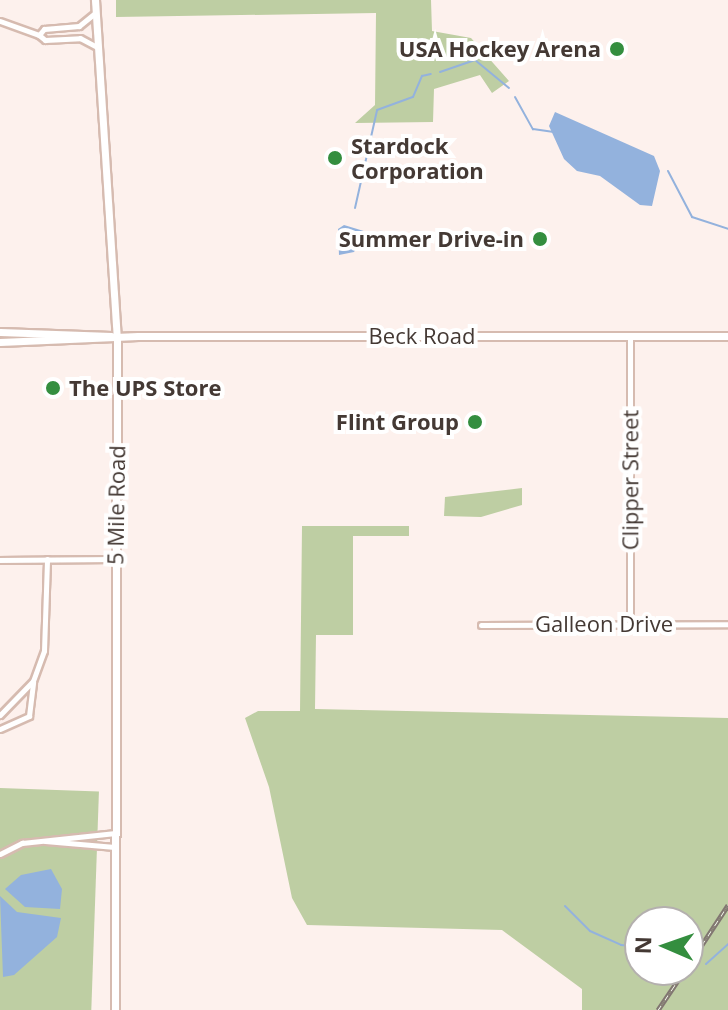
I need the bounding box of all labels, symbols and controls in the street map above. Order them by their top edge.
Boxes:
place label: USA Hockey Arena [399,36,601,62]
marker: USA Hockey Arena [608,40,626,58]
place label: Stardock Corporation [351,132,484,184]
marker: Stardock Corporation [326,149,344,167]
place label: Summer Drive-in [339,226,524,252]
marker: Summer Drive-in [531,230,549,248]
street label: Beck Road [369,323,475,349]
place label: The UPS Store [69,375,221,401]
marker: The UPS Store [44,379,62,397]
place label: Flint Group [336,409,459,435]
street label: Clipper Street [617,410,643,550]
marker: Flint Group [466,413,484,431]
street label: 5 Mile Road [102,445,130,565]
street label: Galleon Drive [535,611,673,637]
north arrow [624,906,704,986]
text: N [627,936,657,955]

